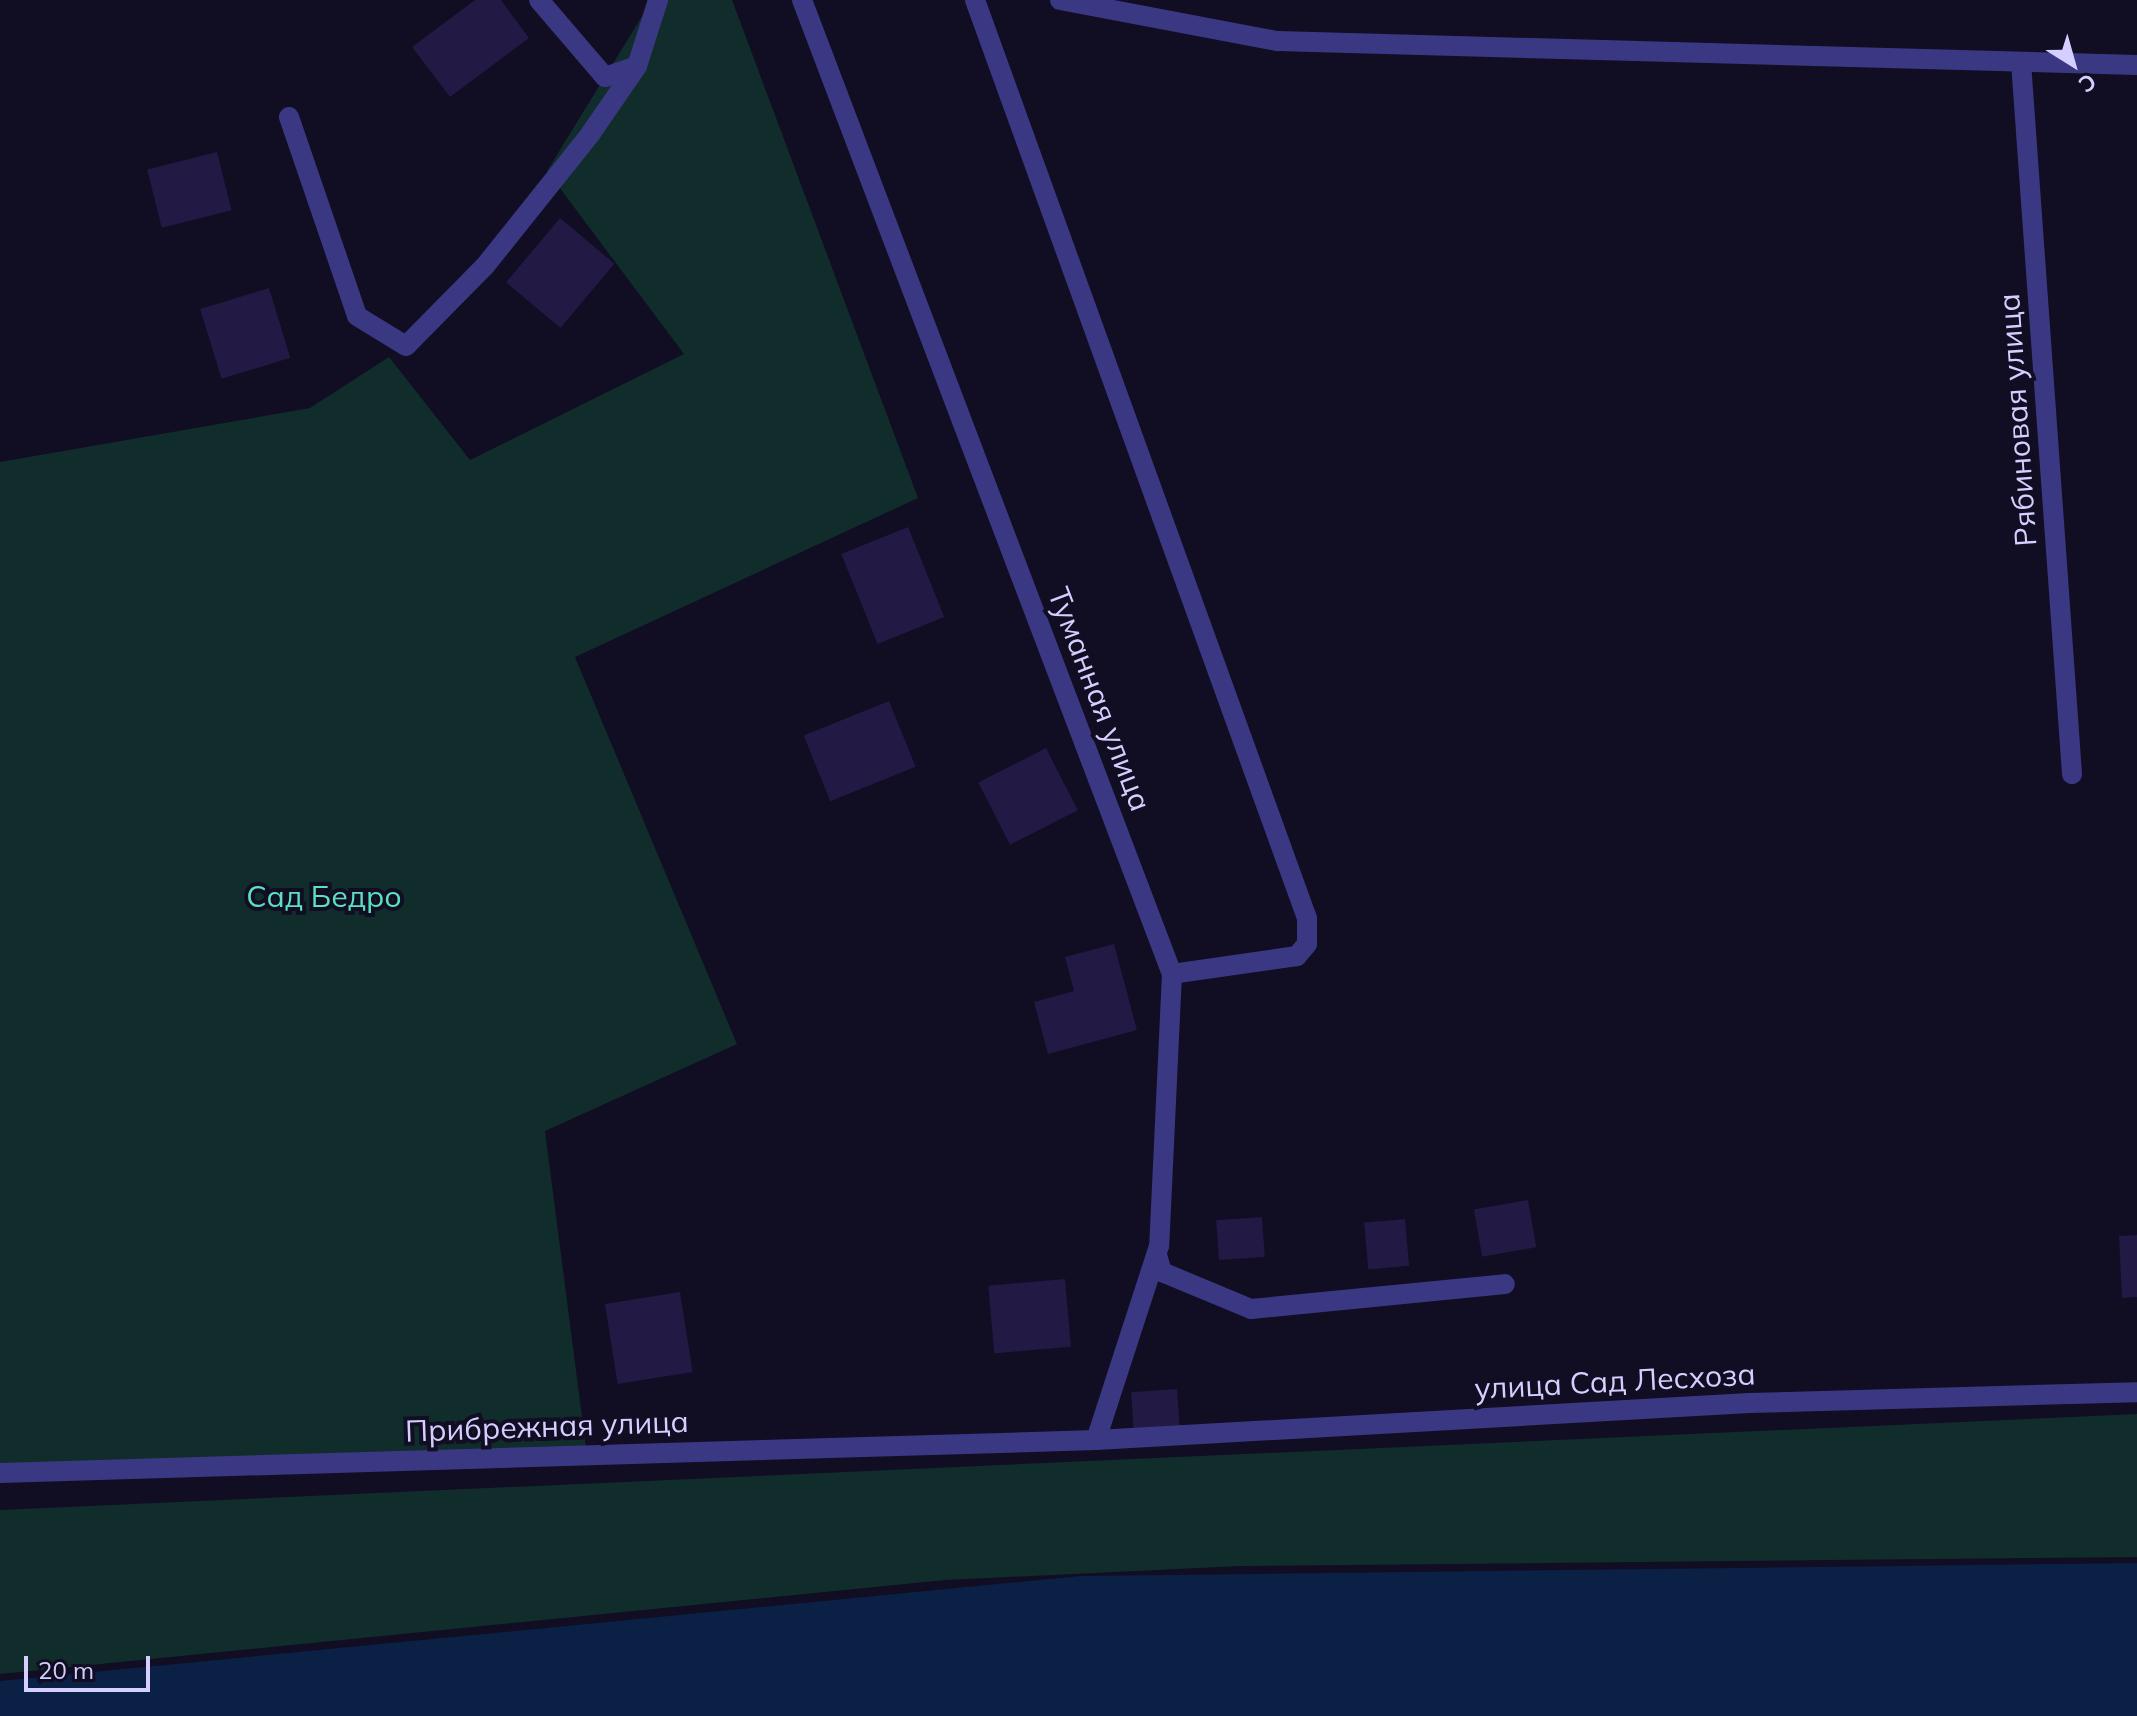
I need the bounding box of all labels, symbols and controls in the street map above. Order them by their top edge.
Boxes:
north arrow [2033,24,2113,104]
text: С [2073,67,2102,99]
street label: Рябиновая улица [1990,292,2044,548]
street label: Туманная улица [1041,582,1159,816]
park label: Сад Бедро [246,878,402,914]
street label: улица Сад Лесхоза [1474,1356,1756,1406]
street label: Прибрежная улица [405,1403,689,1449]
scale bar [28,1640,154,1690]
text: 20 m [38,1655,94,1685]

